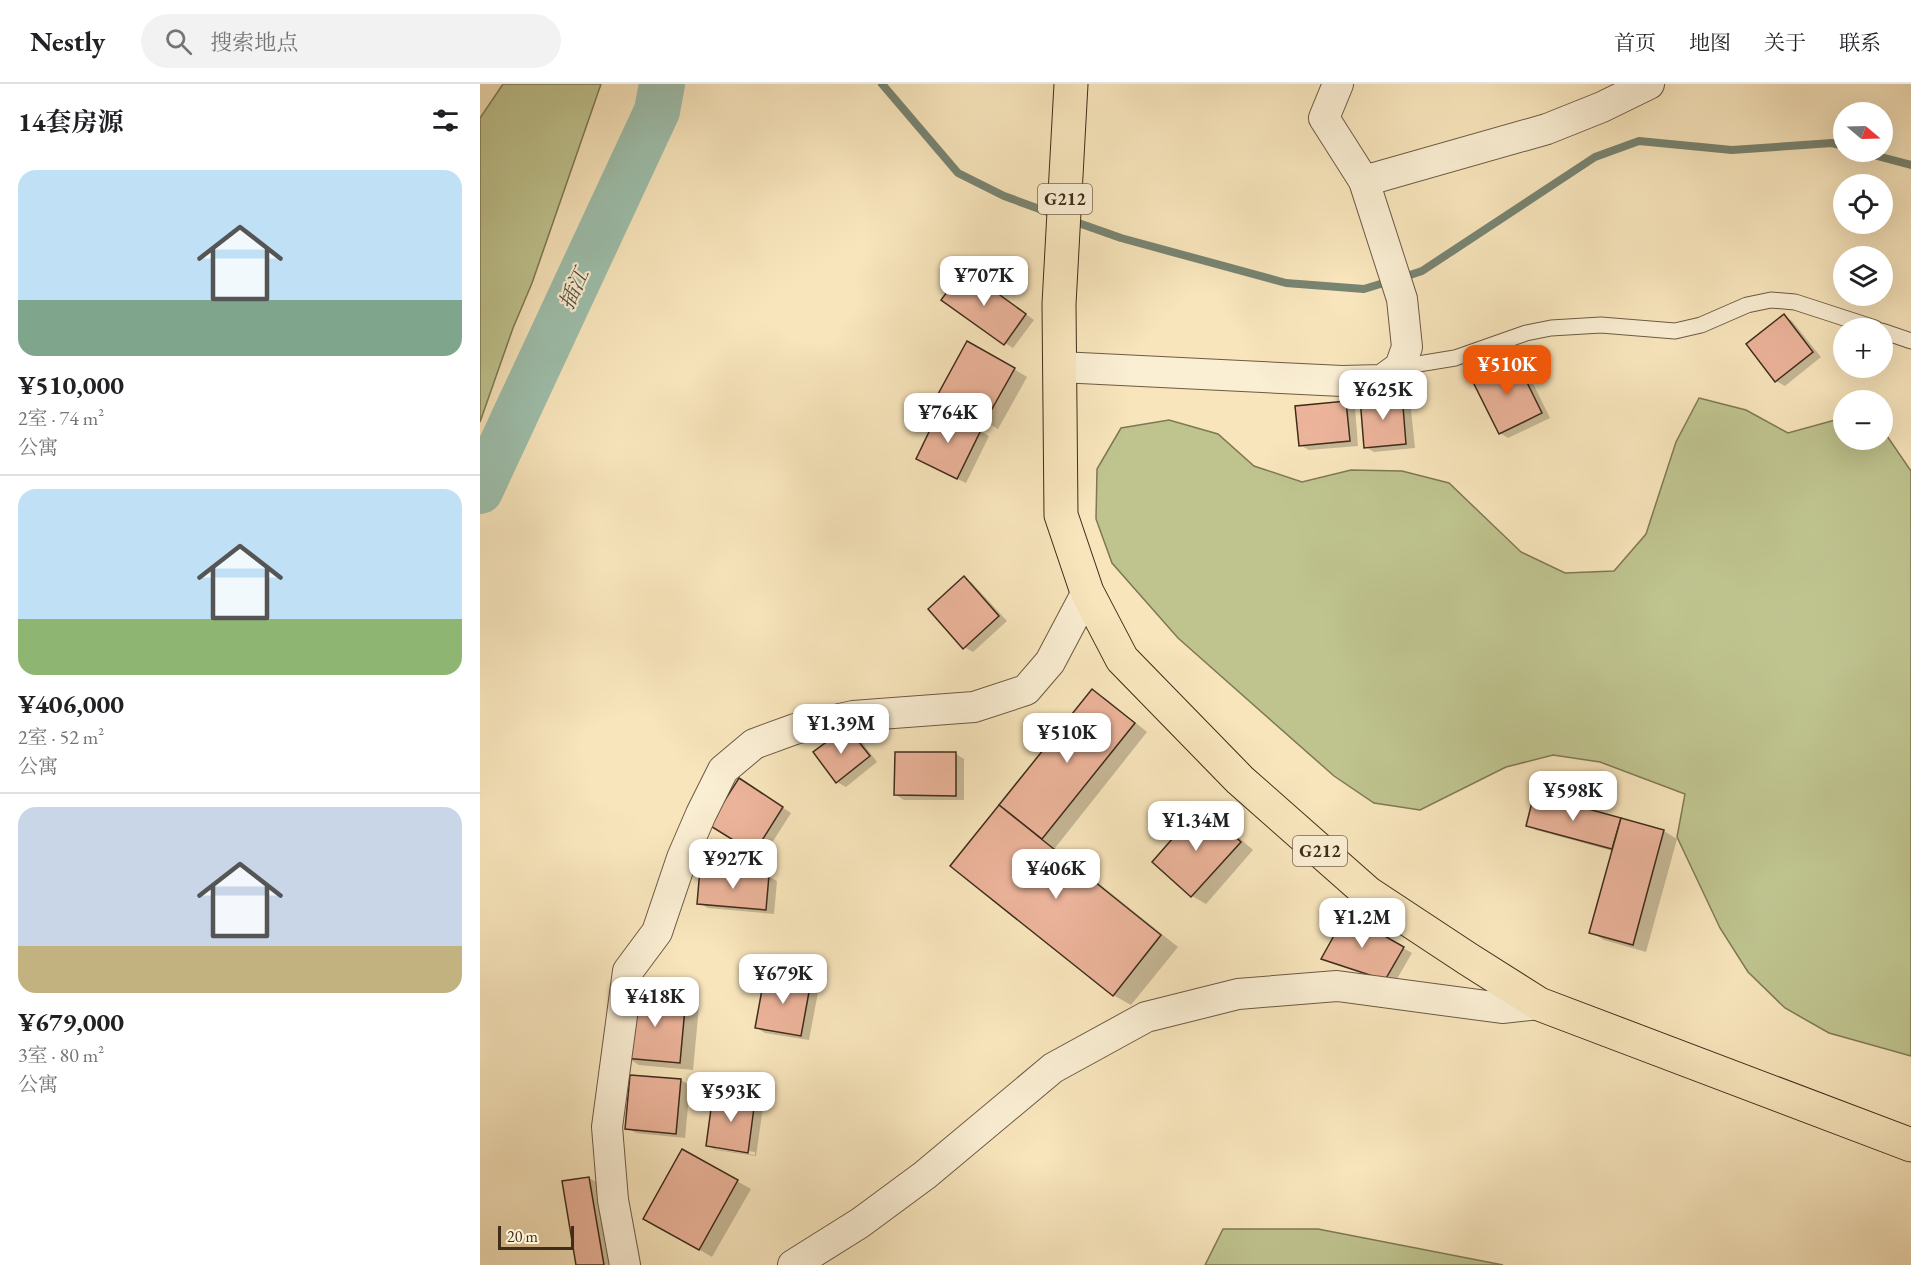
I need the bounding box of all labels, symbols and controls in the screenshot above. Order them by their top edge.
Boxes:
search box [141,14,561,68]
text: Nestly [30,23,105,59]
icon: search [162,25,195,58]
text: 搜索地点 [210,28,298,57]
text: 首页 [1614,29,1656,56]
text: 地图 [1689,29,1731,56]
text: 关于 [1764,29,1806,56]
text: 联系 [1839,29,1881,56]
north arrow [1833,102,1893,162]
map controls [1833,102,1893,450]
icon: filters [429,104,462,137]
text: 14套房源 [18,105,124,139]
button: locate [1833,174,1893,234]
road number: G212 [1038,184,1092,214]
icon: home [186,209,294,317]
button: layers [1833,246,1893,306]
pin: ¥707K [942,256,1026,307]
water label: 插江 [552,261,596,314]
text: ¥707K [954,262,1014,288]
button: + [1833,318,1893,378]
pin: ¥510K [1465,345,1549,396]
text: ¥510K [1477,351,1537,377]
text: ¥510,000 [18,368,124,402]
pin: ¥625K [1341,370,1425,421]
text: ¥625K [1353,376,1413,402]
button: − [1833,390,1893,450]
pin: ¥764K [906,393,990,444]
text: ¥764K [918,399,978,425]
text: 2室 · 74 m² [18,405,104,431]
text: 公寓 [18,434,58,460]
icon: home [186,528,294,636]
text: ¥406,000 [18,687,124,721]
pin: ¥1.39M [792,704,890,755]
text: ¥1.39M [807,710,875,736]
pin: ¥510K [1025,713,1109,764]
text: ¥510K [1037,719,1097,745]
text: 2室 · 52 m² [18,724,104,750]
text: 公寓 [18,753,58,779]
pin: ¥598K [1531,771,1615,822]
text: ¥598K [1543,777,1603,803]
pin: ¥1.34M [1147,801,1245,852]
text: ¥1.34M [1162,807,1230,833]
road number: G212 [1293,836,1347,866]
pin: ¥927K [691,839,775,890]
text: ¥927K [703,845,763,871]
icon: home [186,846,294,954]
pin: ¥406K [1014,849,1098,900]
text: ¥406K [1026,855,1086,881]
pin: ¥1.2M [1320,898,1404,949]
text: ¥1.2M [1333,904,1391,930]
pin: ¥679K [741,954,825,1005]
text: ¥679K [753,960,813,986]
pin: ¥418K [613,977,697,1028]
text: ¥418K [625,983,685,1009]
text: ¥679,000 [18,1005,124,1039]
text: 3室 · 80 m² [18,1042,104,1068]
text: 公寓 [18,1071,58,1097]
pin: ¥593K [689,1072,773,1123]
text: ¥593K [701,1078,761,1104]
scale bar [498,1223,574,1250]
text: 20 m [507,1226,538,1247]

